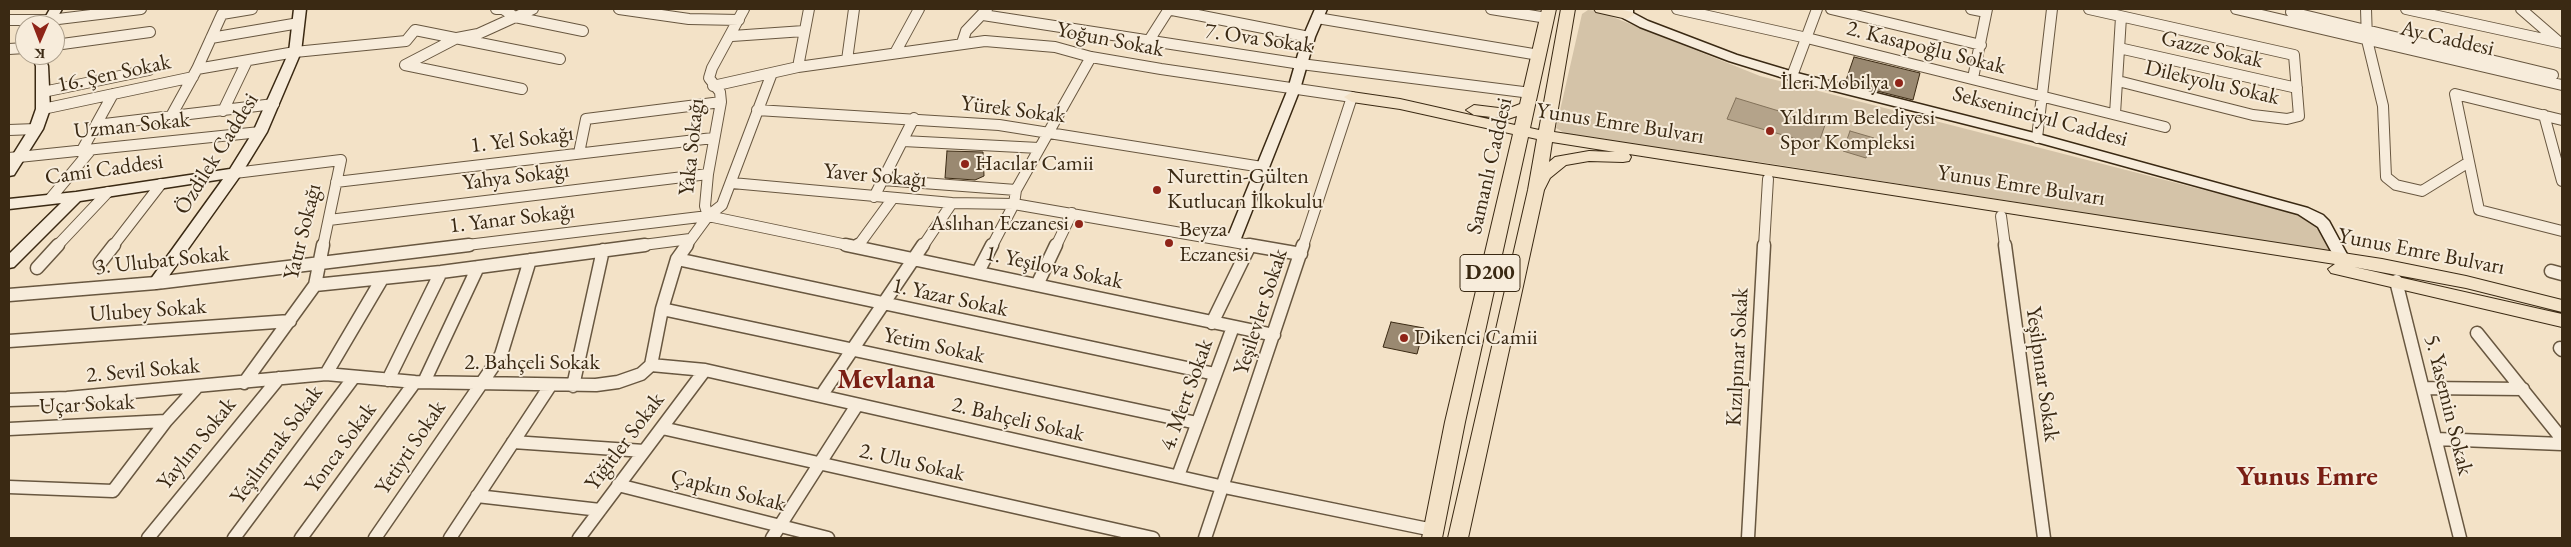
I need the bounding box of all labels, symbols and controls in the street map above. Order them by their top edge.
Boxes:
north arrow [15,15,65,65]
street label: 2. Kasapoğlu Sokak [1844,15,2008,81]
street label: Ay Caddesi [2398,15,2496,63]
street label: Yoğun Sokak [1054,17,1166,63]
street label: 7. Ova Sokak [1203,18,1315,60]
street label: Gazze Sokak [2158,25,2266,75]
text: K [34,45,45,63]
street label: 16. Şen Sokak [55,49,173,99]
street label: Dilekyolu Sokak [2142,55,2282,111]
place label: İleri Mobilya [1780,70,1889,96]
marker: İleri Mobilya [1893,77,1905,89]
street label: Sekseninciyıl Caddesi [1950,81,2130,153]
street label: Özdilek Caddesi [169,89,265,219]
street label: Yürek Sokak [959,90,1067,130]
street label: Samanlı Caddesi [1461,95,1519,237]
street label: Yaka Sokağı [674,97,710,197]
street label: Yunus Emre Bulvarı [1534,98,1706,150]
place label: Yıldırım Belediyesi Spor Kompleksi [1780,105,1935,156]
street label: Uzman Sokak [73,107,191,145]
street label: 1. Yel Sokağı [469,121,575,159]
marker: Yıldırım Belediyesi Spor Kompleksi [1764,125,1776,137]
street label: Cami Caddesi [43,149,165,191]
place label: Hacılar Camii [975,151,1094,177]
street label: Yahya Sokağı [461,157,571,197]
street label: Yaver Sokağı [822,158,928,194]
marker: Hacılar Camii [959,158,971,170]
street label: Yunus Emre Bulvarı [1935,160,2107,212]
place label: Nurettin-Gülten Kutlucan İlkokulu [1167,164,1323,215]
street label: Yatır Sokağı [278,181,328,283]
marker: Nurettin-Gülten Kutlucan İlkokulu [1151,184,1163,196]
street label: 1. Yanar Sokağı [448,198,576,240]
place label: Aslıhan Eczanesi [930,211,1069,237]
place label: Beyza Eczanesi [1179,217,1249,268]
marker: Aslıhan Eczanesi [1073,218,1085,230]
street label: Yunus Emre Bulvarı [2335,223,2507,281]
marker: Beyza Eczanesi [1163,237,1175,249]
street label: 3. Ulubat Sokak [94,241,230,281]
street label: 1. Yeşilova Sokak [983,241,1125,295]
street label: Yeşilevler Sokak [1228,246,1294,378]
road number: D200 [1460,254,1520,292]
street label: 1. Yazar Sokak [890,273,1010,323]
street label: Kızılpınar Sokak [1721,287,1755,427]
street label: Ulubey Sokak [89,294,207,328]
street label: Yeşilpınar Sokak [2019,305,2065,443]
street label: Yetim Sokak [881,322,987,370]
place label: Dikenci Camii [1414,325,1538,351]
marker: Dikenci Camii [1398,332,1410,344]
street label: 5. Yasemin Sokak [2418,332,2478,478]
street label: 4. Mert Sokak [1155,336,1219,454]
street label: 2. Bahçeli Sokak [464,350,600,376]
street label: 2. Sevil Sokak [85,353,201,389]
district label: Mevlana [837,363,935,397]
street label: Yeşilırmak Sokak [225,380,329,510]
street label: Yiğitler Sokak [580,388,670,496]
street label: Uçar Sokak [39,389,135,421]
street label: 2. Bahçeli Sokak [949,392,1087,448]
street label: Yaylım Sokak [152,393,242,495]
street label: Yetiyti Sokak [370,396,452,500]
street label: Yonca Sokak [299,398,383,498]
street label: 2. Ulu Sokak [857,438,967,488]
district label: Yunus Emre [2236,460,2378,494]
street label: Çapkın Sokak [668,464,788,518]

